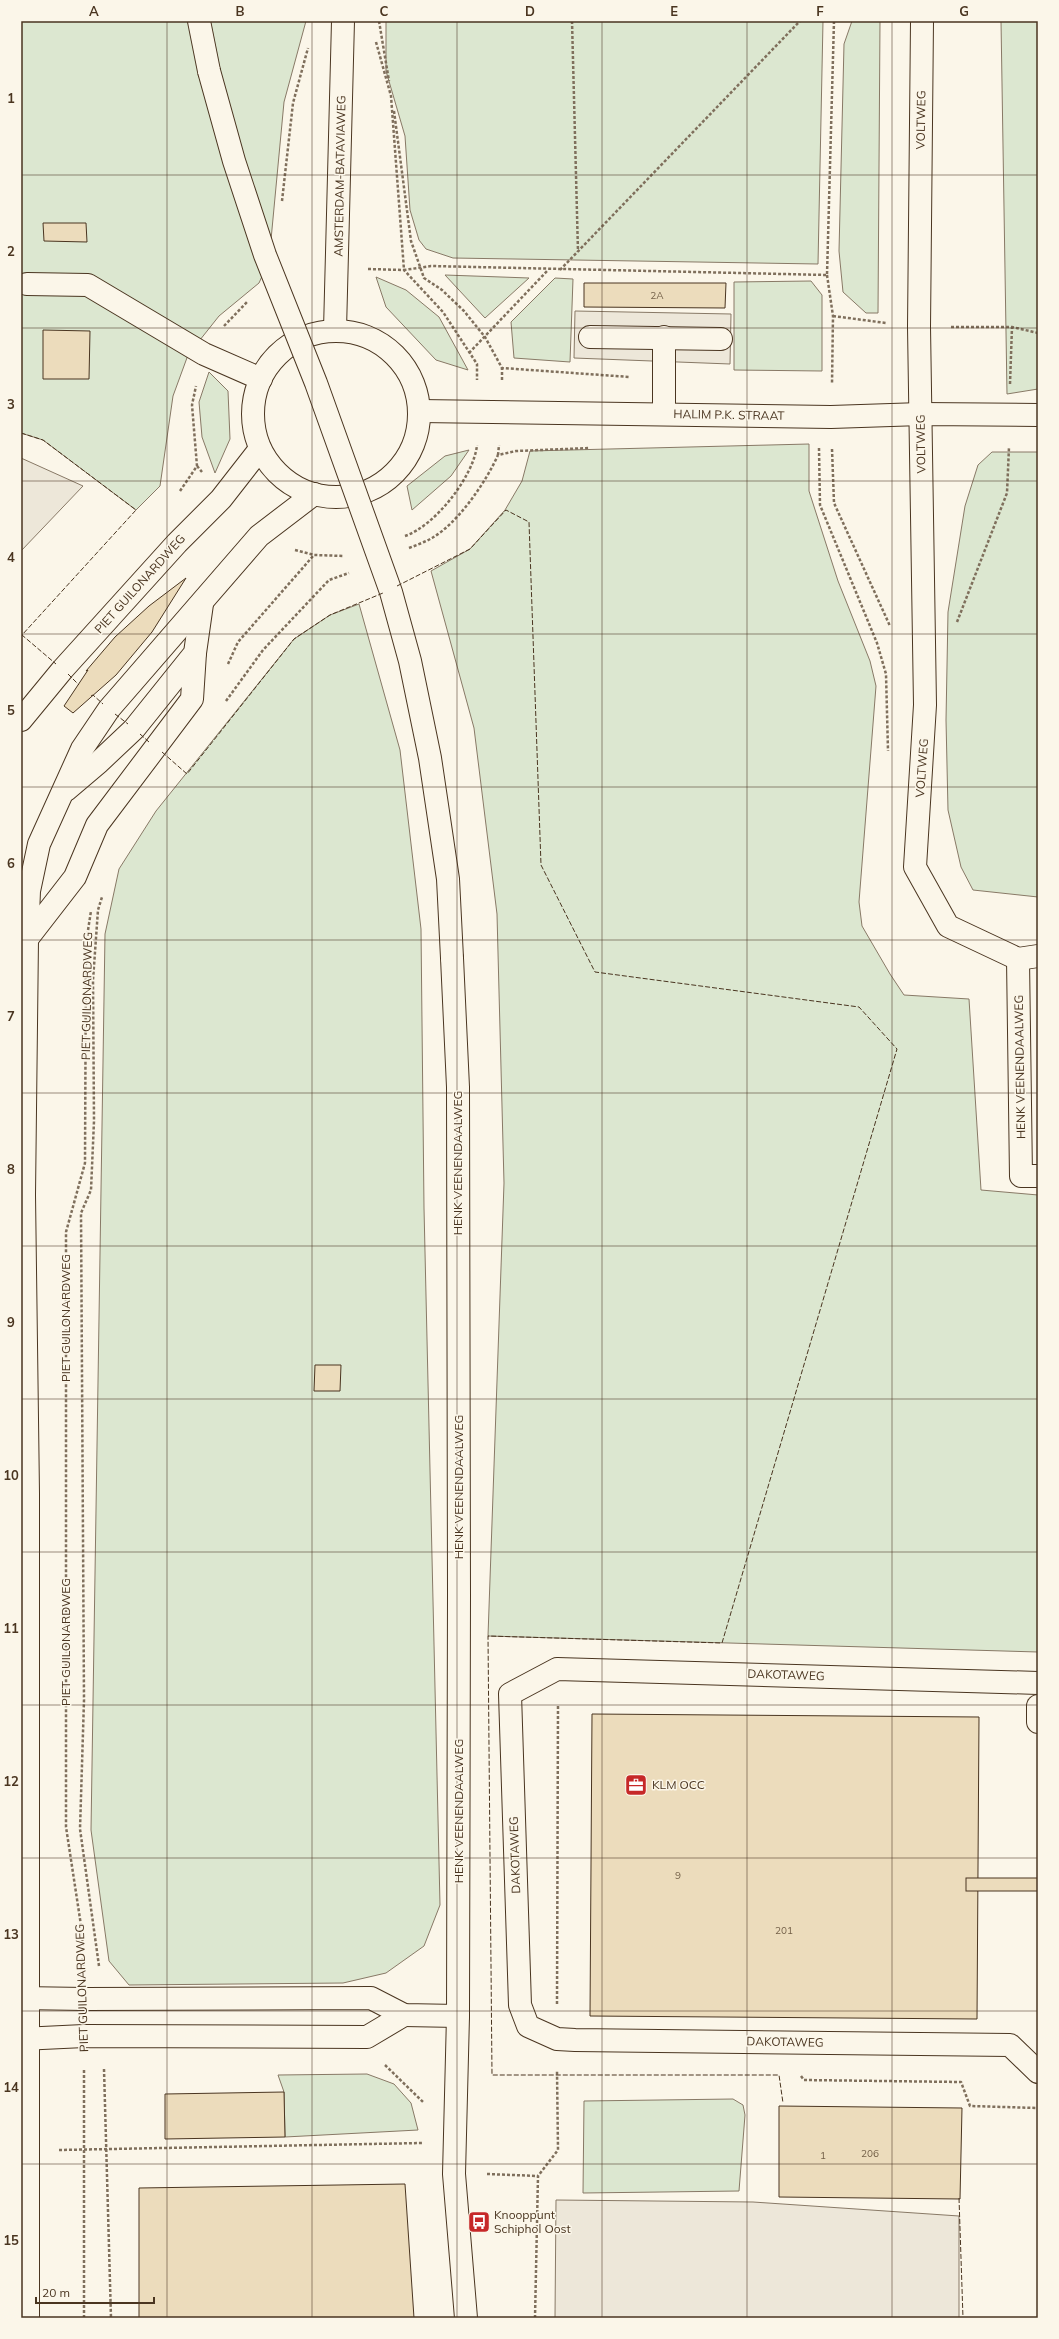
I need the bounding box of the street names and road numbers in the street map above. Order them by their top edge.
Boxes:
street label: VOLTWEG [912,90,929,150]
street label: AMSTERDAM-BATAVIAWEG [331,95,348,257]
street label: HALIM P.K. STRAAT [673,406,786,423]
street label: VOLTWEG [912,414,929,474]
street label: PIET GUILONARDWEG [91,531,188,636]
street label: VOLTWEG [912,738,931,798]
street label: PIET GUILONARDWEG [78,932,95,1060]
street label: HENK VEENENDAALWEG [1011,995,1028,1139]
street label: HENK VEENENDAALWEG [450,1091,465,1235]
street label: PIET GUILONARDWEG [58,1254,73,1382]
street label: HENK VEENENDAALWEG [451,1415,466,1559]
street label: PIET GUILONARDWEG [58,1578,73,1706]
street label: DAKOTAWEG [747,1666,825,1683]
street label: HENK VEENENDAALWEG [451,1739,466,1883]
street label: DAKOTAWEG [506,1816,523,1894]
street label: PIET GUILONARDWEG [72,1924,91,2052]
street label: DAKOTAWEG [746,2033,824,2050]

